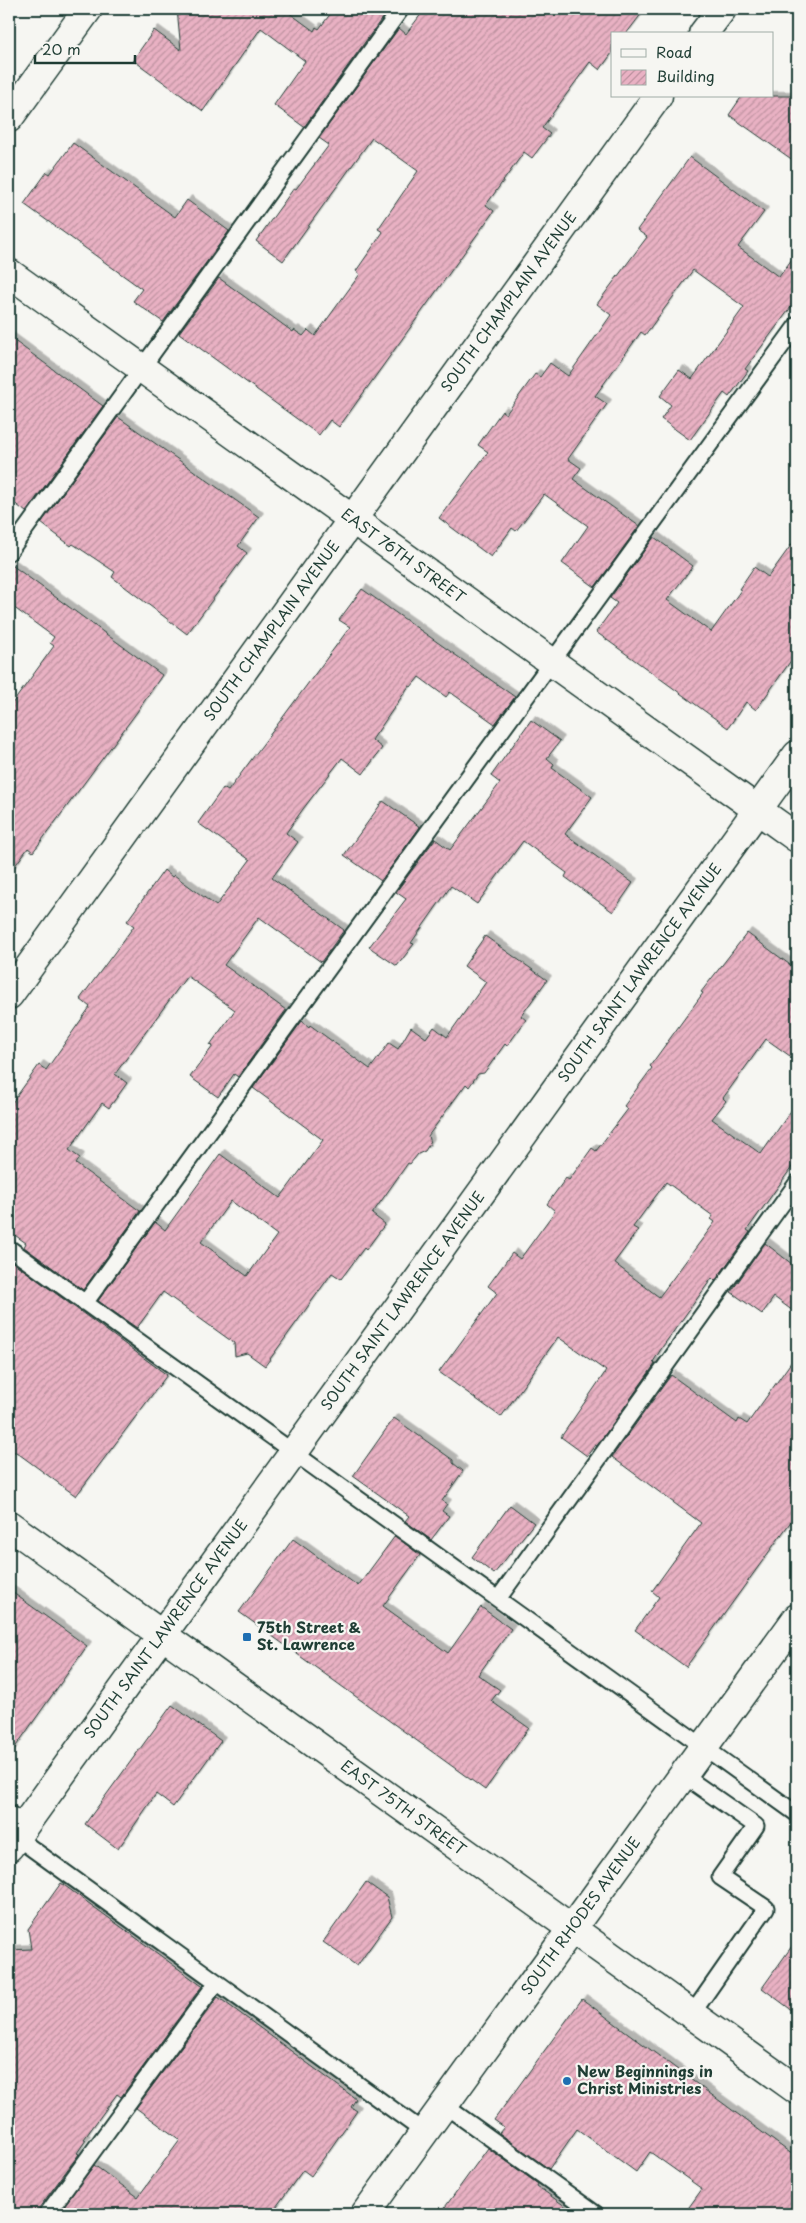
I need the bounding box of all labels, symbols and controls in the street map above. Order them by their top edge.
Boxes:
scale bar [35,32,135,64]
legend [611,32,774,98]
text: 20 m [42,37,81,60]
text: Road [656,40,692,63]
text: Building [656,64,715,87]
street label: SOUTH CHAMPLAIN AVENUE [434,206,581,396]
street label: EAST 76TH STREET [337,502,471,608]
street label: SOUTH CHAMPLAIN AVENUE [197,535,344,725]
street label: SOUTH SAINT LAWRENCE AVENUE [551,858,726,1086]
street label: SOUTH SAINT LAWRENCE AVENUE [314,1186,489,1414]
street label: SOUTH SAINT LAWRENCE AVENUE [77,1514,252,1742]
place label: 75th Street & St. Lawrence [257,1615,361,1655]
marker: 75th Street & St. Lawrence [241,1631,253,1643]
street label: EAST 75TH STREET [336,1753,472,1861]
street label: SOUTH RHODES AVENUE [514,1831,645,1999]
place label: New Beginnings in Christ Ministries [577,2059,713,2099]
marker: New Beginnings in Christ Ministries [561,2075,573,2087]

